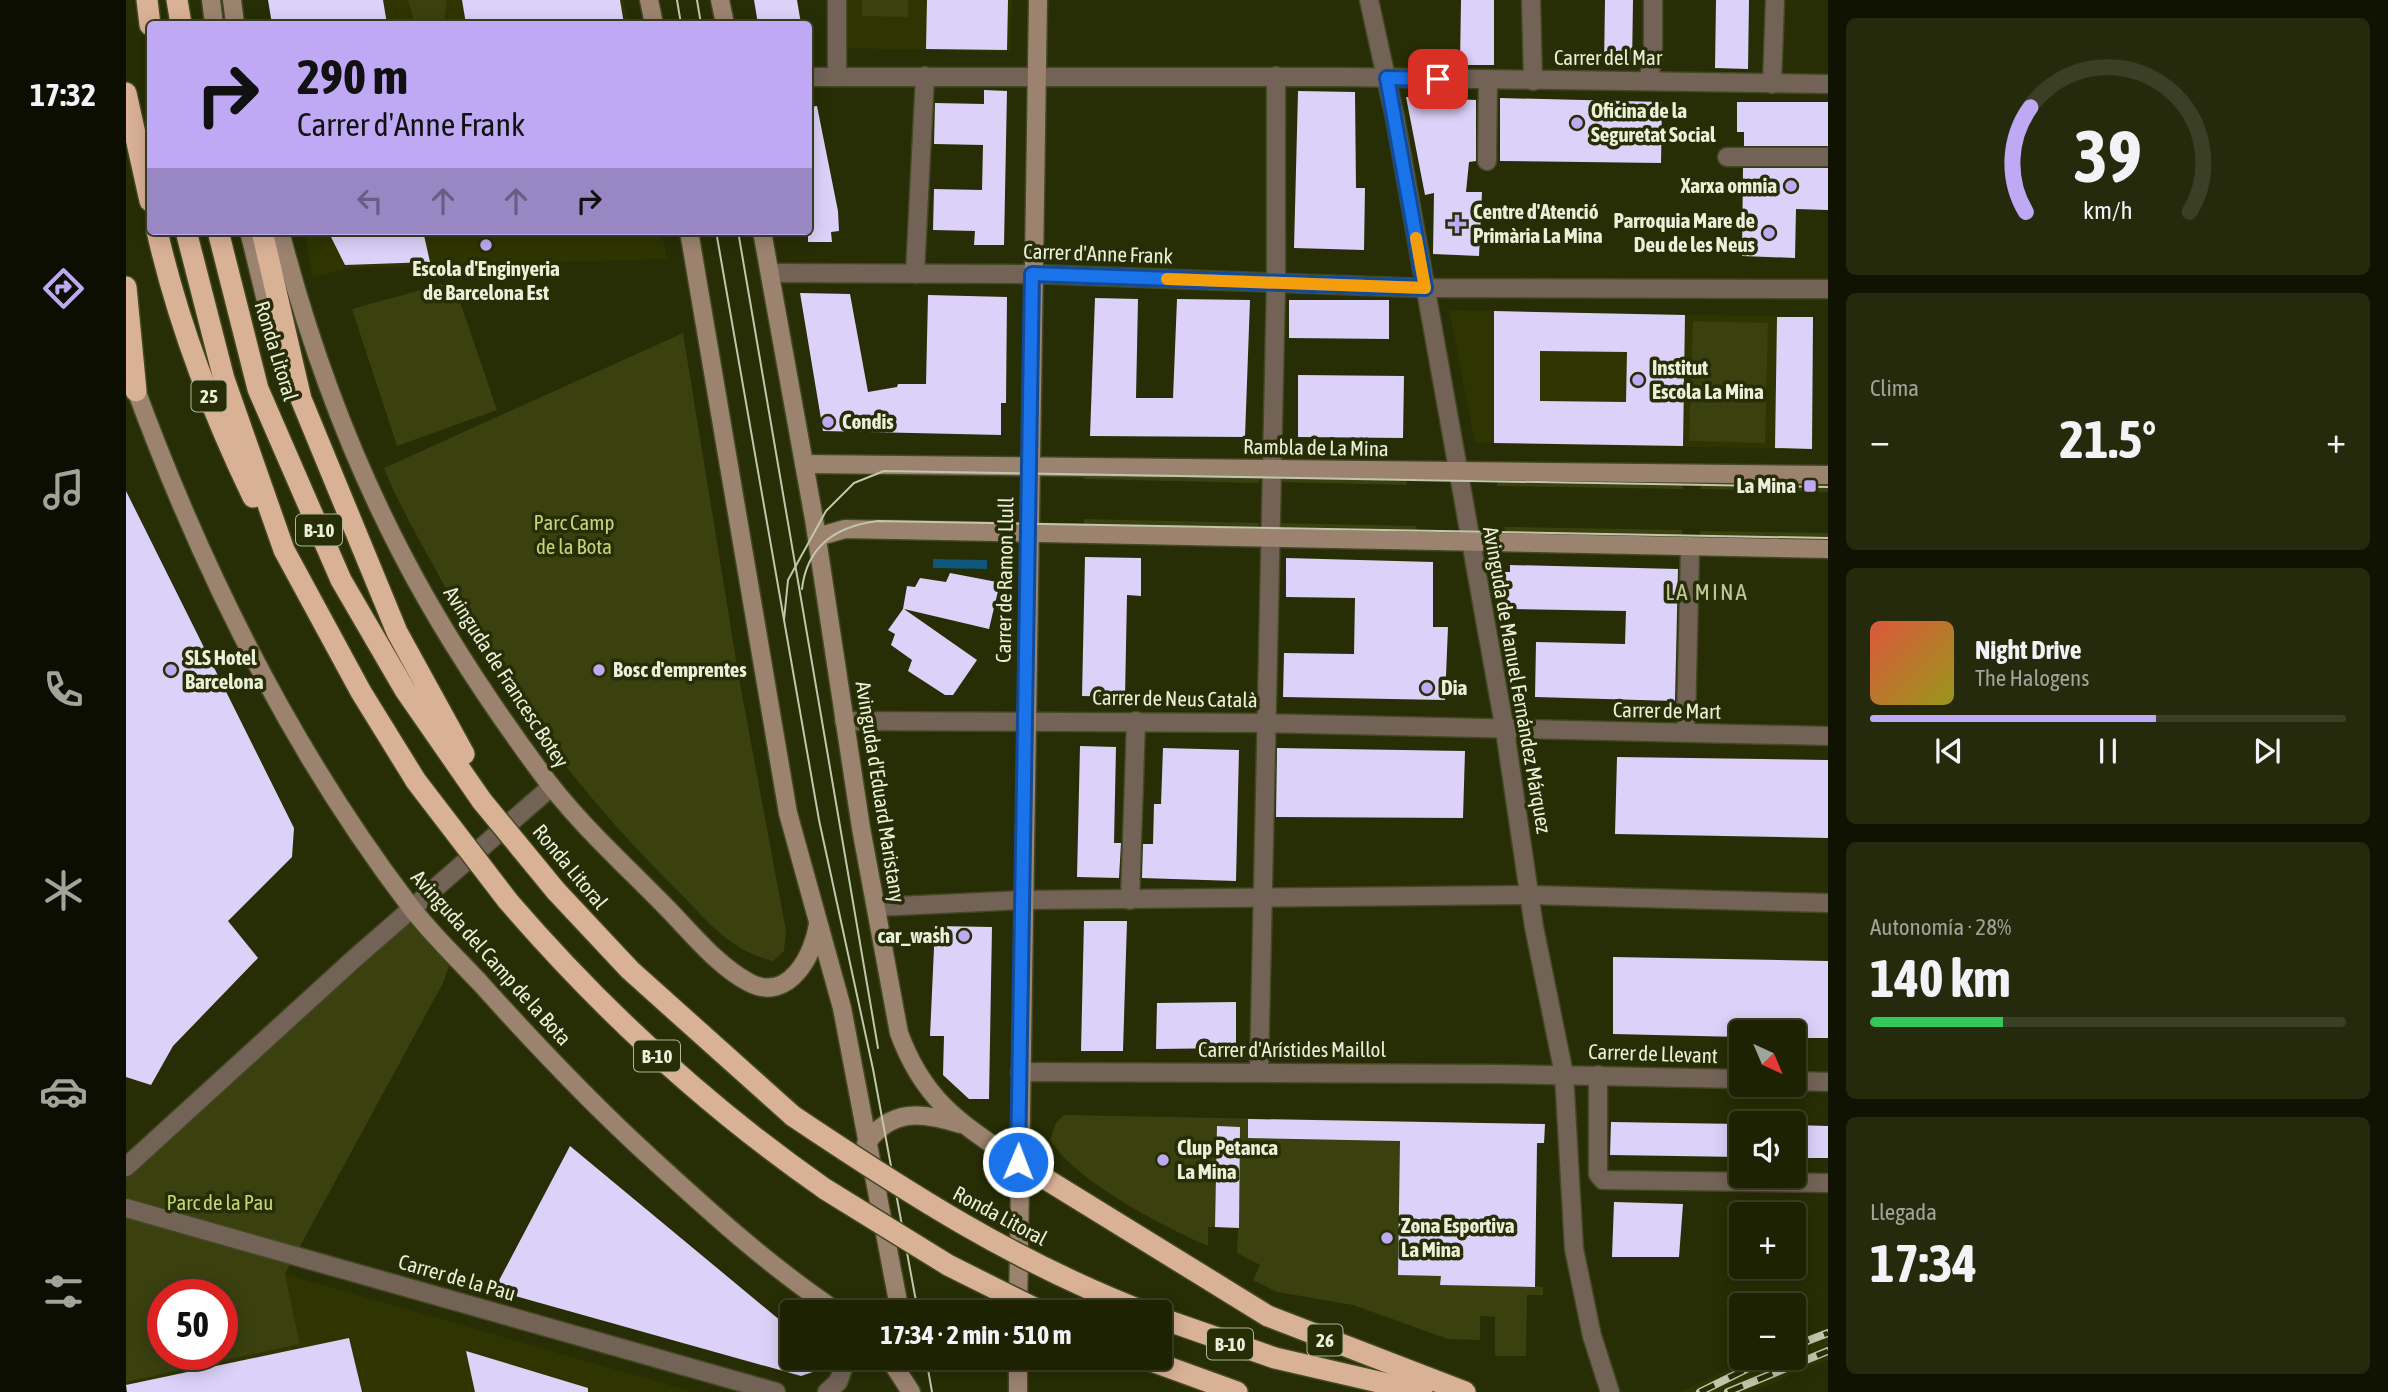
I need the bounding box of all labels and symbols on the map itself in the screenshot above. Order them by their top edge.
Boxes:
street label: Carrer del Mar [1554,45,1663,69]
pin [1408,49,1468,109]
place label: Oficina de la Seguretat Social [1591,98,1716,146]
marker: Oficina de la Seguretat Social [1569,115,1585,131]
place label: Xarxa omnia [1680,173,1777,197]
marker: Xarxa omnia [1783,178,1799,194]
place label: Centre d'Atenció Primària La Mina [1473,199,1603,247]
place label: Parroquia Mare de Deu de les Neus [1614,208,1756,256]
marker: Centre d'Atenció Primària La Mina [1447,214,1467,234]
marker: Parroquia Mare de Deu de les Neus [1761,225,1777,241]
marker: Escola d'Enginyeria de Barcelona Est [478,237,494,253]
street label: Carrer d'Anne Frank [1023,238,1173,268]
place label: Escola d'Enginyeria de Barcelona Est [412,256,560,304]
street label: Ronda Litoral [250,298,304,404]
place label: Institut Escola La Mina [1652,355,1764,403]
marker: Institut Escola La Mina [1630,372,1646,388]
road number: 25 [192,380,226,412]
place label: Condis [842,409,894,433]
marker: Condis [820,414,836,430]
street label: Rambla de La Mina [1243,434,1389,460]
place label: La Mina [1736,473,1796,497]
marker: La Mina [1802,478,1818,494]
street label: Carrer de Ramon Llull [991,496,1017,663]
park label: Parc Camp de la Bota [534,510,614,558]
road number: B-10 [296,514,342,545]
street label: Avinguda de Manuel Fernández Márquez [1479,524,1557,836]
district label: LA MINA [1665,579,1749,605]
street label: Avinguda de Francesc Botey [439,581,575,772]
place label: SLS Hotel Barcelona [185,645,264,693]
place label: Bosc d'emprentes [613,657,747,681]
marker: SLS Hotel Barcelona [163,662,179,678]
marker: Bosc d'emprentes [591,662,607,678]
place label: Dia [1441,675,1468,699]
street label: Avinguda d'Eduard Maristany [852,679,910,905]
marker: Dia [1419,680,1435,696]
street label: Carrer de Neus Català [1092,685,1258,711]
street label: Carrer de Mart [1613,697,1721,723]
street label: Ronda Litoral [528,819,613,914]
street label: Avinguda del Camp de la Bota [407,865,577,1050]
place label: car_wash [878,923,950,947]
marker: car_wash [956,928,972,944]
north arrow [1729,1020,1806,1097]
street label: Carrer d'Arístides Maillol [1198,1037,1386,1061]
street label: Carrer de Llevant [1588,1039,1718,1067]
road number: B-10 [634,1040,680,1072]
position arrow [981,1125,1055,1199]
place label: Clup Petanca La Mina [1177,1135,1278,1183]
marker: Clup Petanca La Mina [1155,1152,1171,1168]
street label: Ronda Litoral [949,1180,1052,1250]
park label: Parc de la Pau [167,1190,273,1214]
place label: Zona Esportiva La Mina [1401,1213,1515,1261]
marker: Zona Esportiva La Mina [1379,1230,1395,1246]
street label: Carrer de la Pau [396,1249,519,1305]
speed limit sign: 50 [147,1279,238,1370]
road number: 26 [1308,1324,1342,1356]
road number: B-10 [1207,1328,1253,1360]

